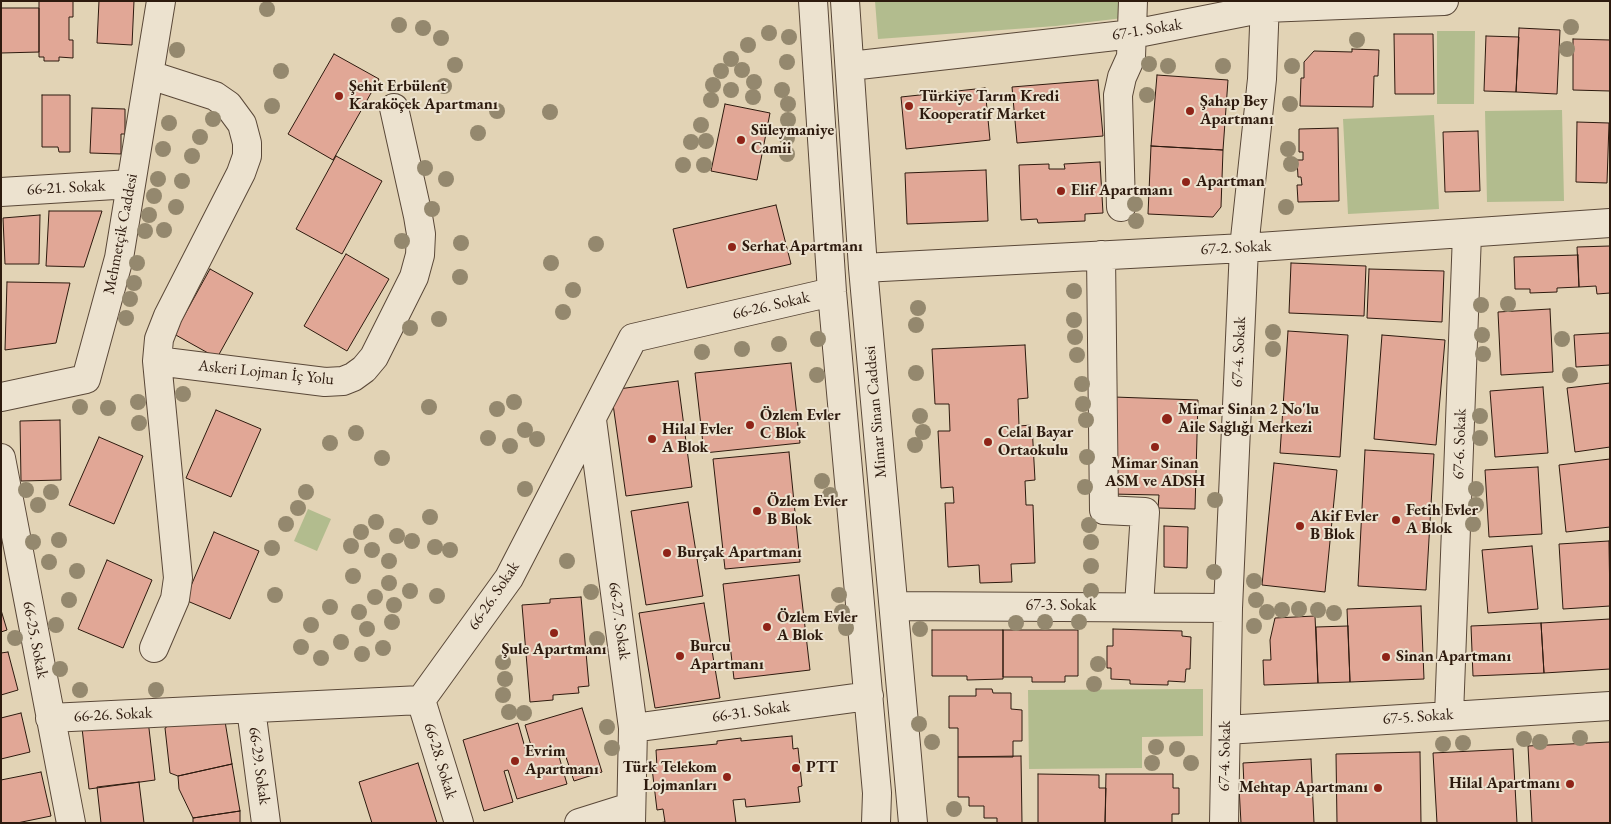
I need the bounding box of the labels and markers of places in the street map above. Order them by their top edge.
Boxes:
place label: Şehit Erbülent Karaköçek Apartmanı [349,77,498,115]
place label: Türkiye Tarım Kredi Kooperatif Market [919,87,1059,125]
marker: Şehit Erbülent Karaköçek Apartmanı [333,90,345,102]
place label: Şahap Bey Apartmanı [1200,92,1274,130]
marker: Türkiye Tarım Kredi Kooperatif Market [903,100,915,112]
marker: Şahap Bey Apartmanı [1184,105,1196,117]
place label: Süleymaniye Camii [751,121,834,159]
marker: Süleymaniye Camii [735,134,747,146]
place label: Apartman [1196,172,1265,192]
marker: Apartman [1180,176,1192,188]
place label: Elif Apartmanı [1071,181,1173,201]
marker: Elif Apartmanı [1055,185,1067,197]
place label: Serhat Apartmanı [742,237,863,257]
marker: Serhat Apartmanı [726,241,738,253]
place label: Mimar Sinan 2 No'lu Aile Sağlığı Merkezi [1178,400,1319,438]
place label: Özlem Evler C Blok [760,406,841,444]
marker: Mimar Sinan 2 No'lu Aile Sağlığı Merkezi [1160,412,1174,426]
marker: Özlem Evler C Blok [744,419,756,431]
place label: Hilal Evler A Blok [662,420,733,458]
place label: Celal Bayar Ortaokulu [998,423,1073,461]
marker: Hilal Evler A Blok [646,433,658,445]
marker: Celal Bayar Ortaokulu [982,436,994,448]
marker: Mimar Sinan ASM ve ADSH [1149,441,1161,453]
place label: Mimar Sinan ASM ve ADSH [1105,454,1205,492]
place label: Özlem Evler B Blok [767,492,848,530]
place label: Fetih Evler A Blok [1406,501,1478,539]
marker: Özlem Evler B Blok [751,505,763,517]
place label: Akif Evler B Blok [1310,507,1378,545]
marker: Fetih Evler A Blok [1390,514,1402,526]
marker: Akif Evler B Blok [1294,520,1306,532]
place label: Burçak Apartmanı [677,543,802,563]
marker: Burçak Apartmanı [661,547,673,559]
place label: Özlem Evler A Blok [777,608,858,646]
marker: Özlem Evler A Blok [761,621,773,633]
marker: Şule Apartmanı [548,627,560,639]
place label: Burcu Apartmanı [690,637,764,675]
place label: Şule Apartmanı [502,640,606,660]
place label: Sinan Apartmanı [1396,647,1511,667]
marker: Burcu Apartmanı [674,650,686,662]
marker: Sinan Apartmanı [1380,651,1392,663]
place label: Evrim Apartmanı [525,742,599,780]
marker: Evrim Apartmanı [509,755,521,767]
place label: Türk Telekom Lojmanları [622,758,717,796]
place label: PTT [806,758,838,778]
marker: PTT [790,762,802,774]
marker: Türk Telekom Lojmanları [721,771,733,783]
place label: Hilal Apartmanı [1449,774,1560,794]
place label: Mehtap Apartmanı [1239,778,1368,798]
marker: Hilal Apartmanı [1564,778,1576,790]
marker: Mehtap Apartmanı [1372,782,1384,794]

